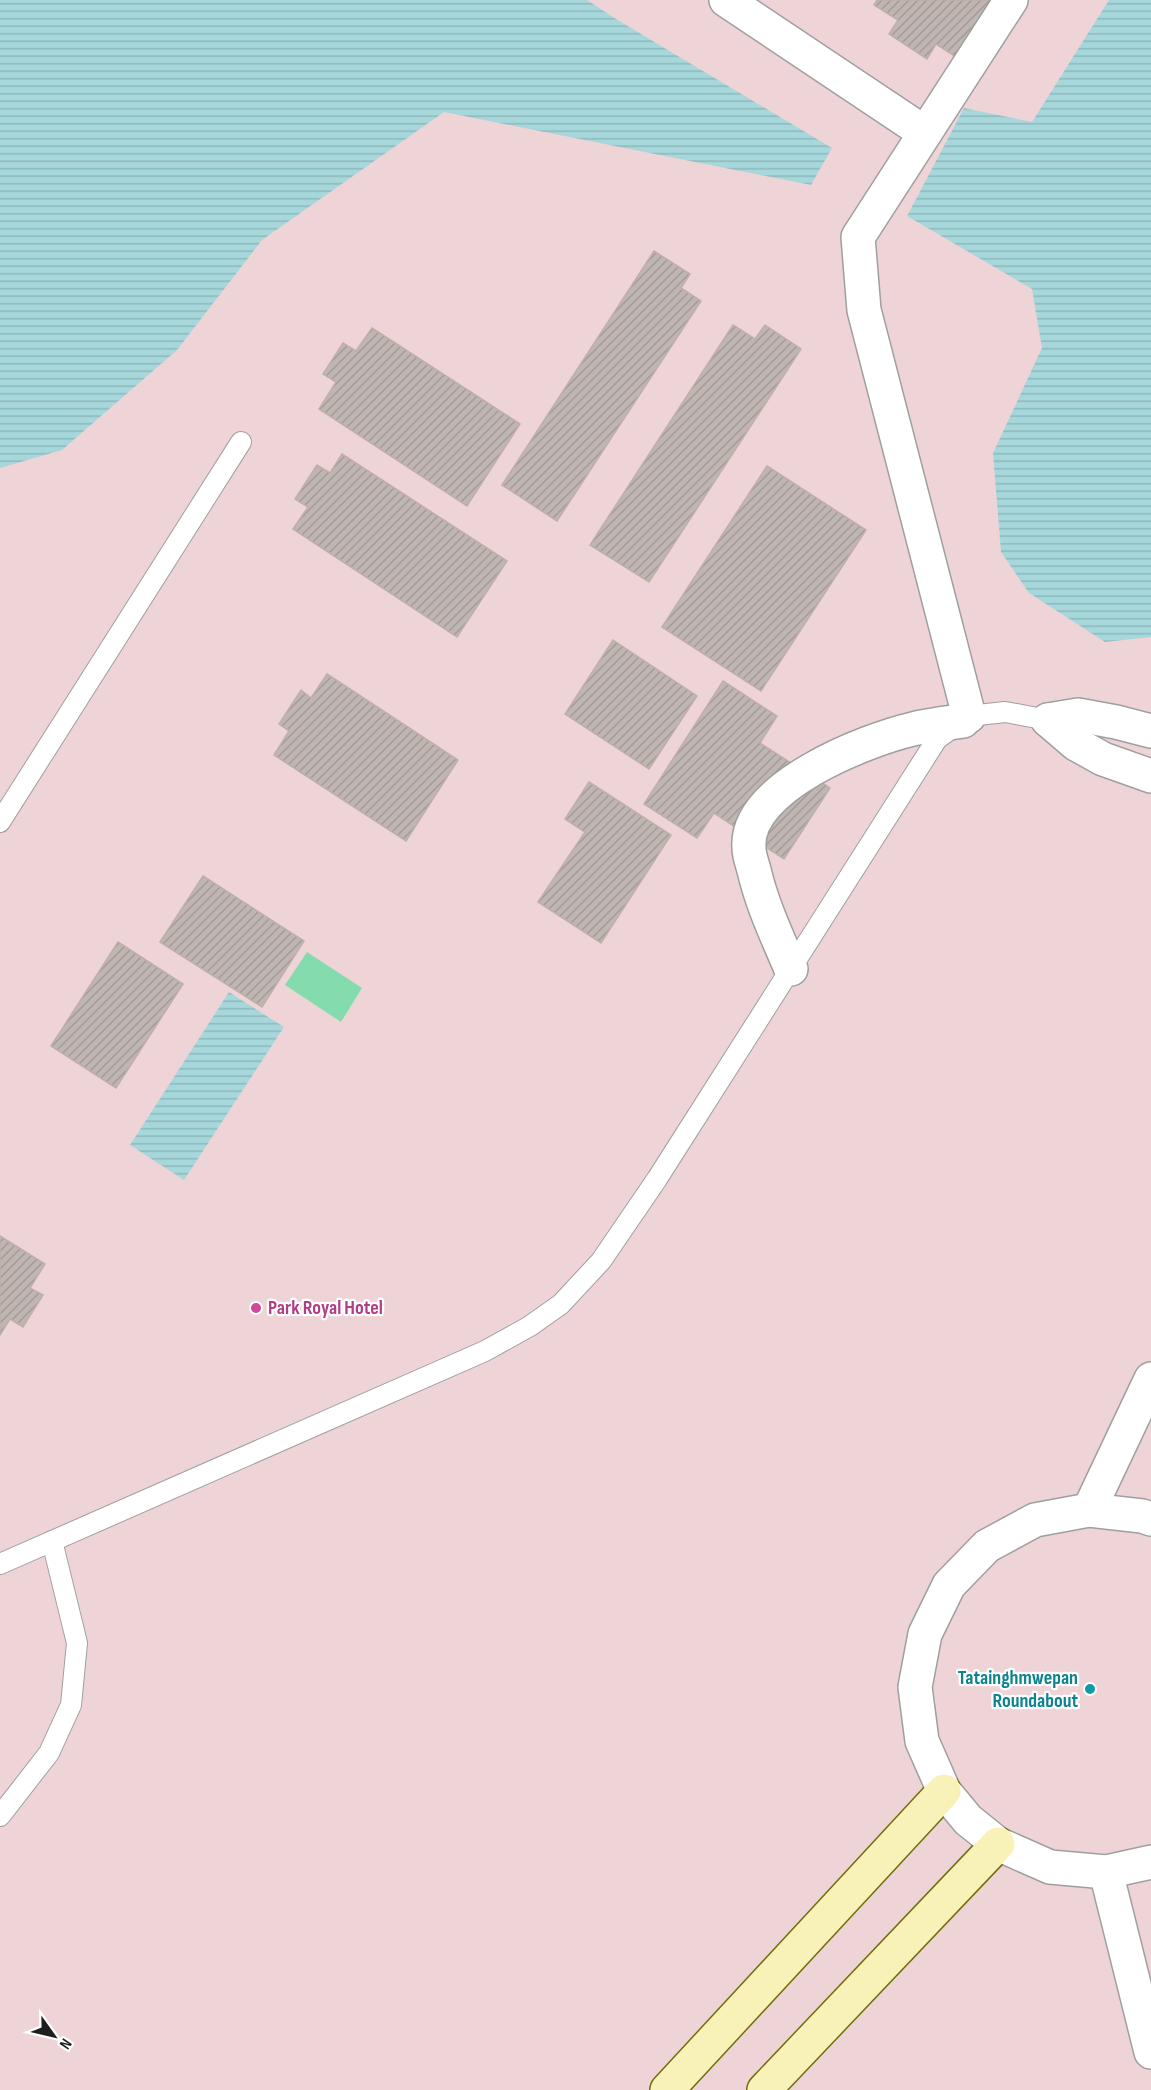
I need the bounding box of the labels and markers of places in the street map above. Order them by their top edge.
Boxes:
place label: Park Royal Hotel [268,1296,383,1320]
marker: Park Royal Hotel [249,1301,263,1315]
place label: Tatainghmwepan Roundabout [958,1666,1078,1713]
marker: Tatainghmwepan Roundabout [1083,1682,1097,1696]

